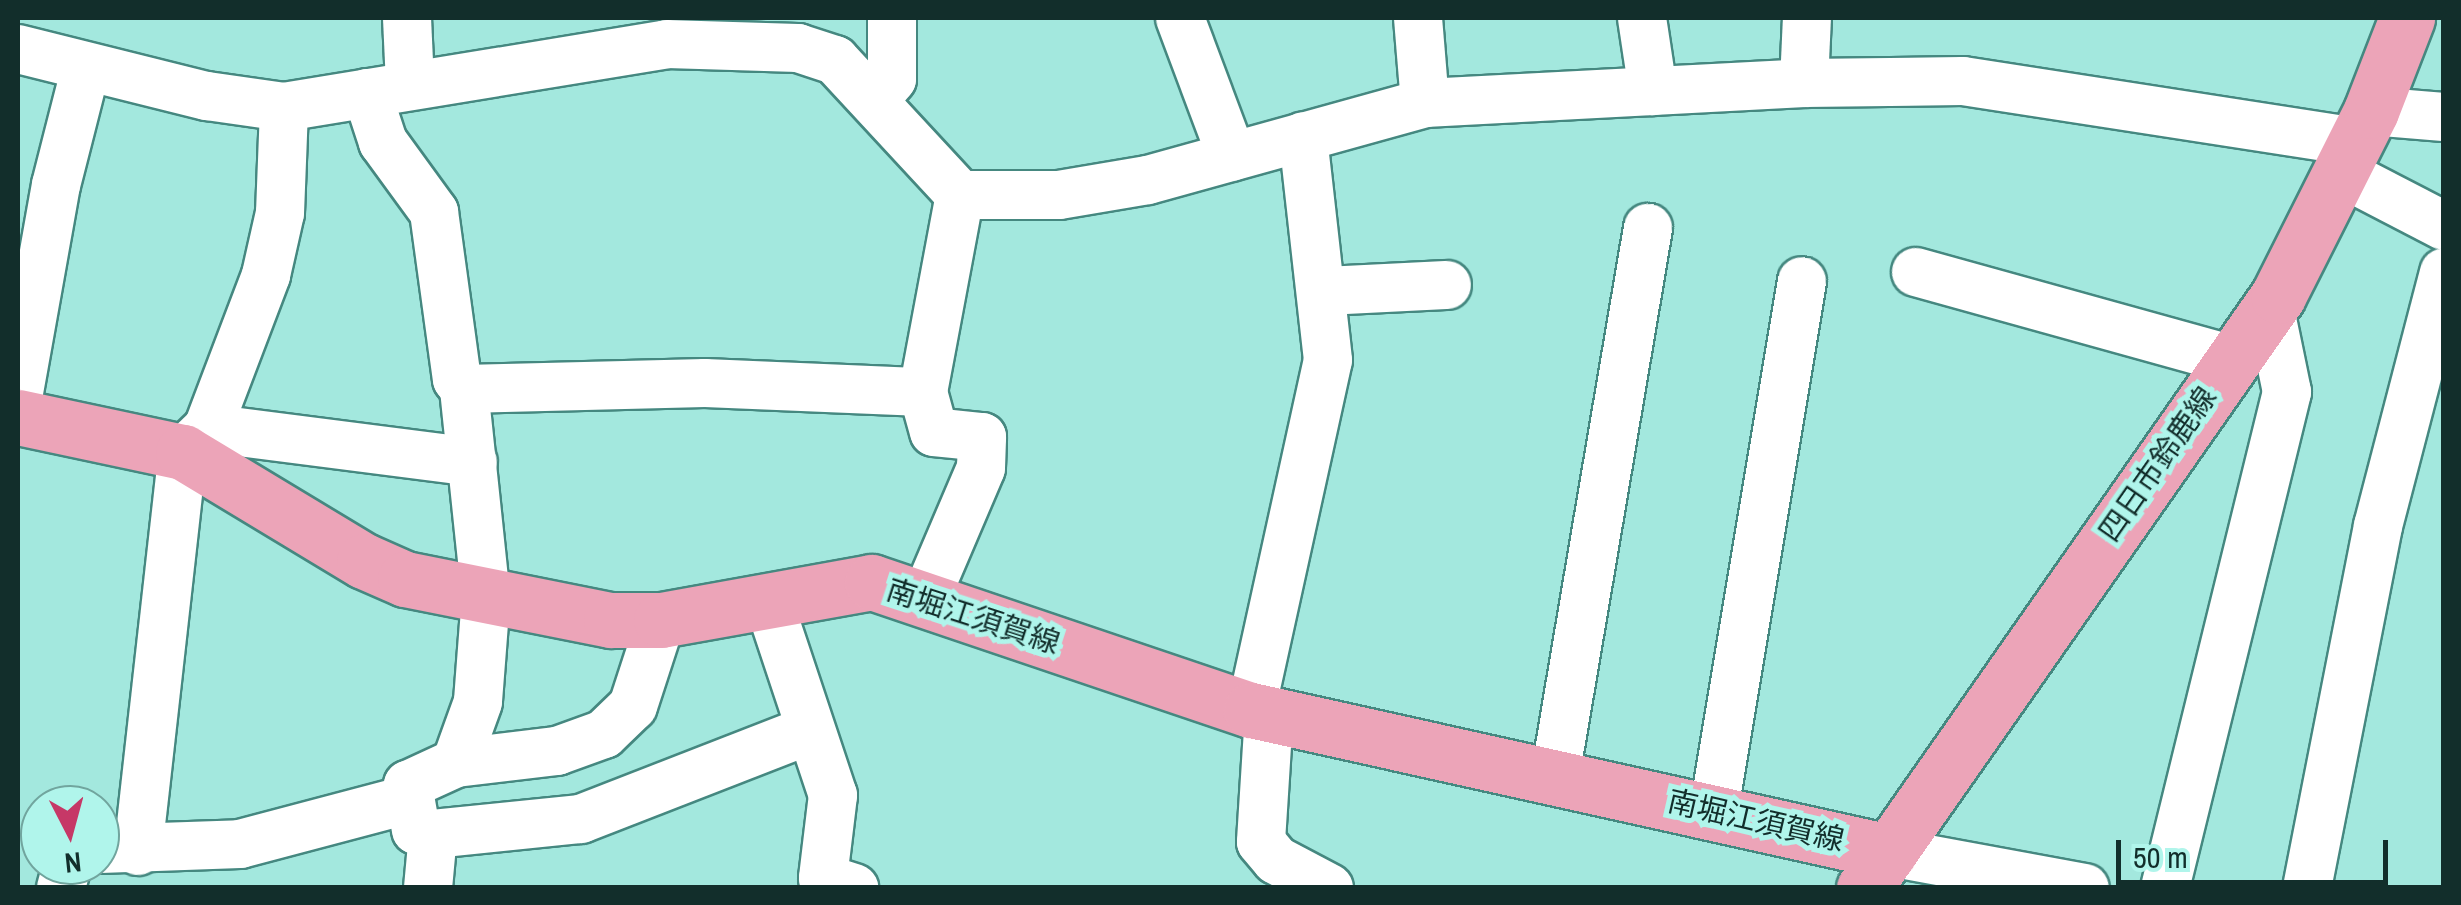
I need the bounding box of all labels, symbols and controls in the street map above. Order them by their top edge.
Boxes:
street label: 四日市鈴鹿線 [2091,380,2223,548]
street label: 南堀江須賀線 [882,571,1064,661]
street label: 南堀江須賀線 [1664,782,1848,858]
north arrow [20,785,120,885]
scale bar [2121,820,2394,882]
text: 50 m [2133,837,2188,877]
text: N [63,843,83,883]

